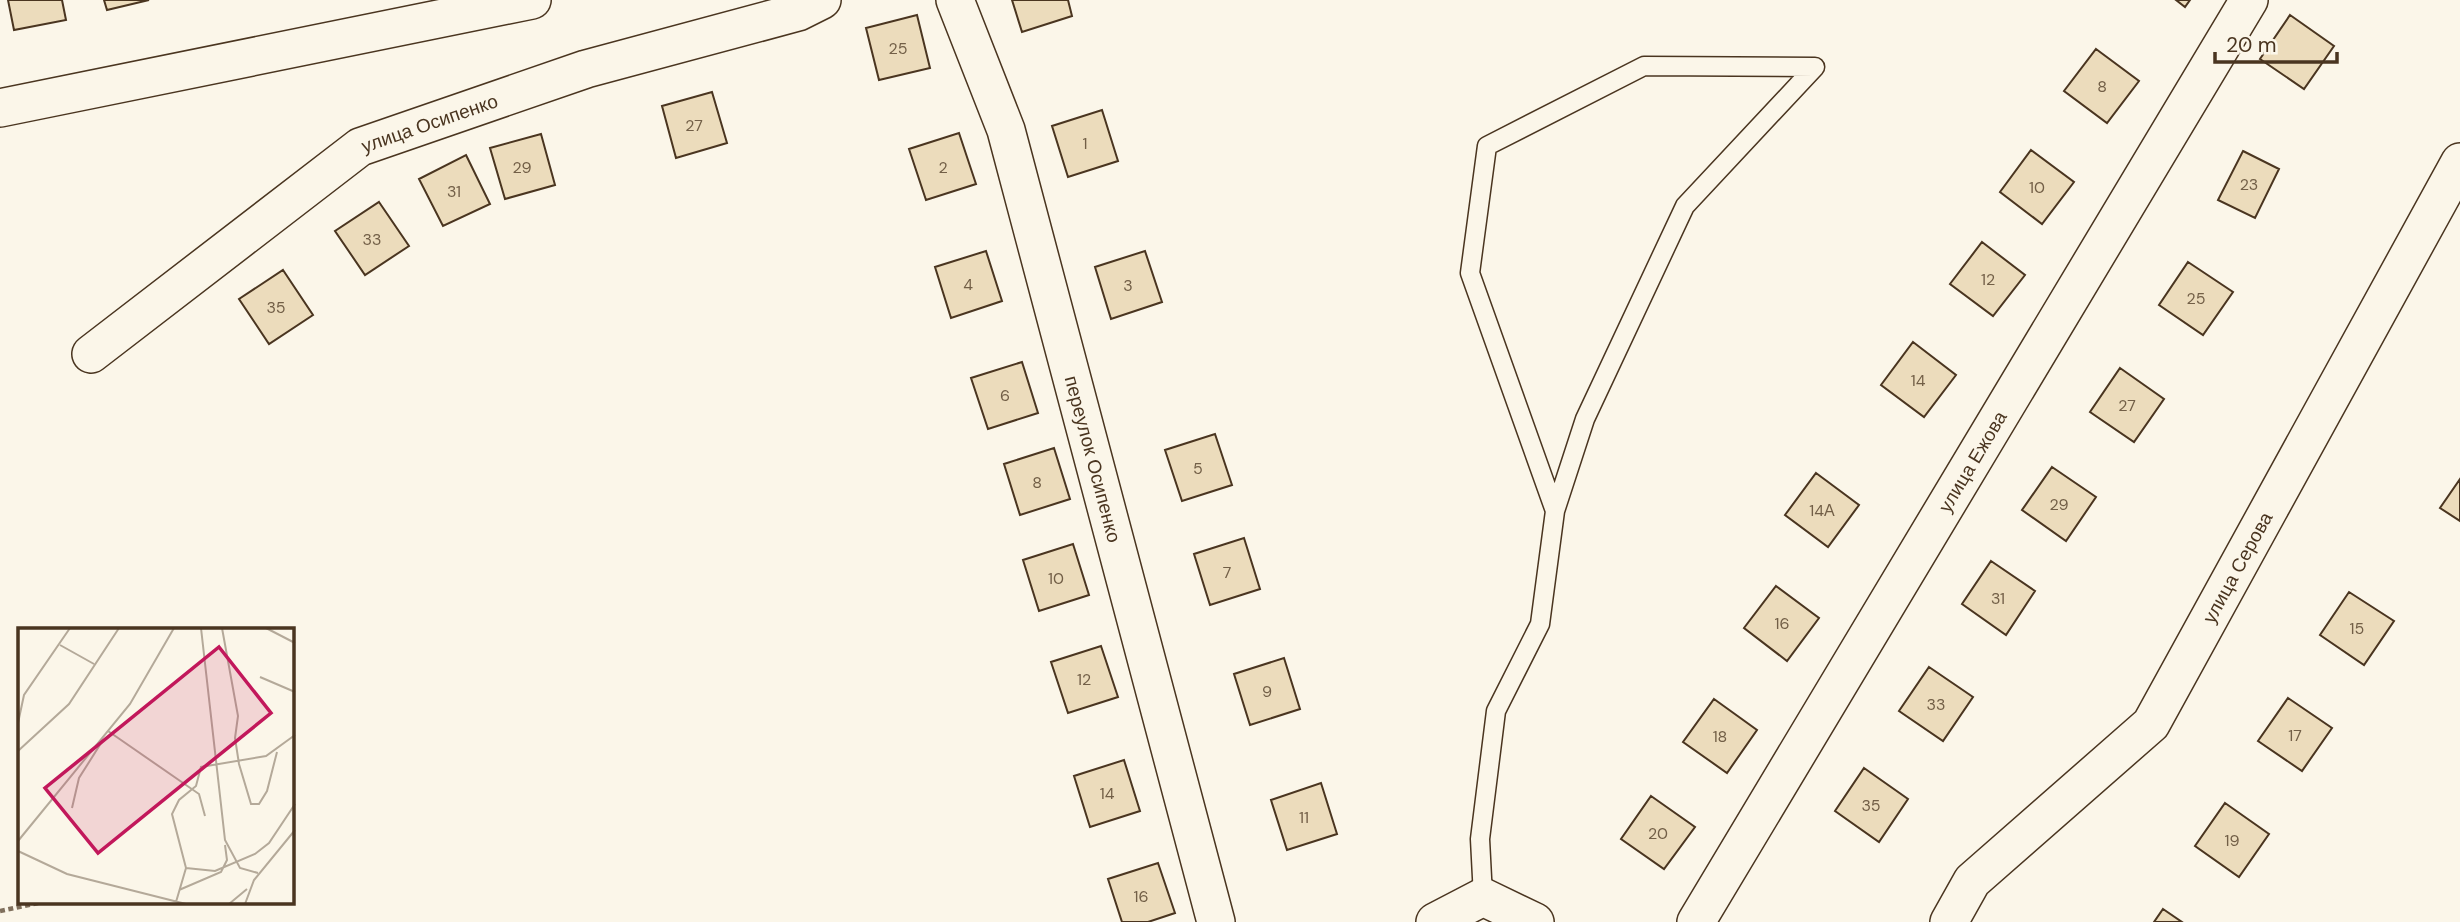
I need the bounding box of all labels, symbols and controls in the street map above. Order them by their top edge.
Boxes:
scale bar [2215,21,2338,65]
text: 20 m [2226,31,2277,59]
house number: 25 [889,38,907,59]
house number: 8 [2097,76,2107,97]
street label: улица Осипенко [358,88,501,158]
house number: 27 [685,115,703,136]
house number: 1 [1083,133,1088,154]
house number: 29 [512,157,532,178]
house number: 2 [938,157,948,178]
house number: 23 [2240,174,2258,195]
house number: 10 [2029,177,2045,198]
house number: 31 [447,181,461,202]
house number: 33 [363,229,381,250]
house number: 12 [1981,269,1995,290]
house number: 4 [963,274,973,295]
house number: 3 [1123,275,1133,296]
house number: 25 [2187,288,2205,309]
house number: 35 [266,297,286,318]
house number: 14 [1911,370,1926,391]
street label: переулок Осипенко [1059,373,1127,545]
house number: 6 [1000,385,1010,406]
house number: 27 [2118,395,2136,416]
street label: улица Ежова [1932,406,2012,517]
house number: 5 [1193,458,1203,479]
house number: 8 [1032,472,1042,493]
house number: 29 [2049,494,2069,515]
house number: 14А [1809,500,1835,521]
street label: улица Серова [2197,507,2278,627]
house number: 7 [1223,562,1231,583]
house number: 10 [1048,568,1064,589]
house number: 31 [1991,588,2005,609]
house number: 16 [1774,613,1790,634]
house number: 15 [2350,618,2364,639]
inset map [18,628,294,904]
house number: 12 [1077,669,1091,690]
house number: 9 [1262,681,1272,702]
house number: 33 [1927,694,1945,715]
house number: 17 [2288,725,2302,746]
house number: 18 [1713,726,1727,747]
house number: 14 [1100,783,1115,804]
house number: 35 [1861,795,1881,816]
house number: 11 [1299,807,1309,828]
house number: 20 [1648,823,1668,844]
house number: 19 [2224,830,2240,851]
house number: 16 [1133,886,1149,907]

